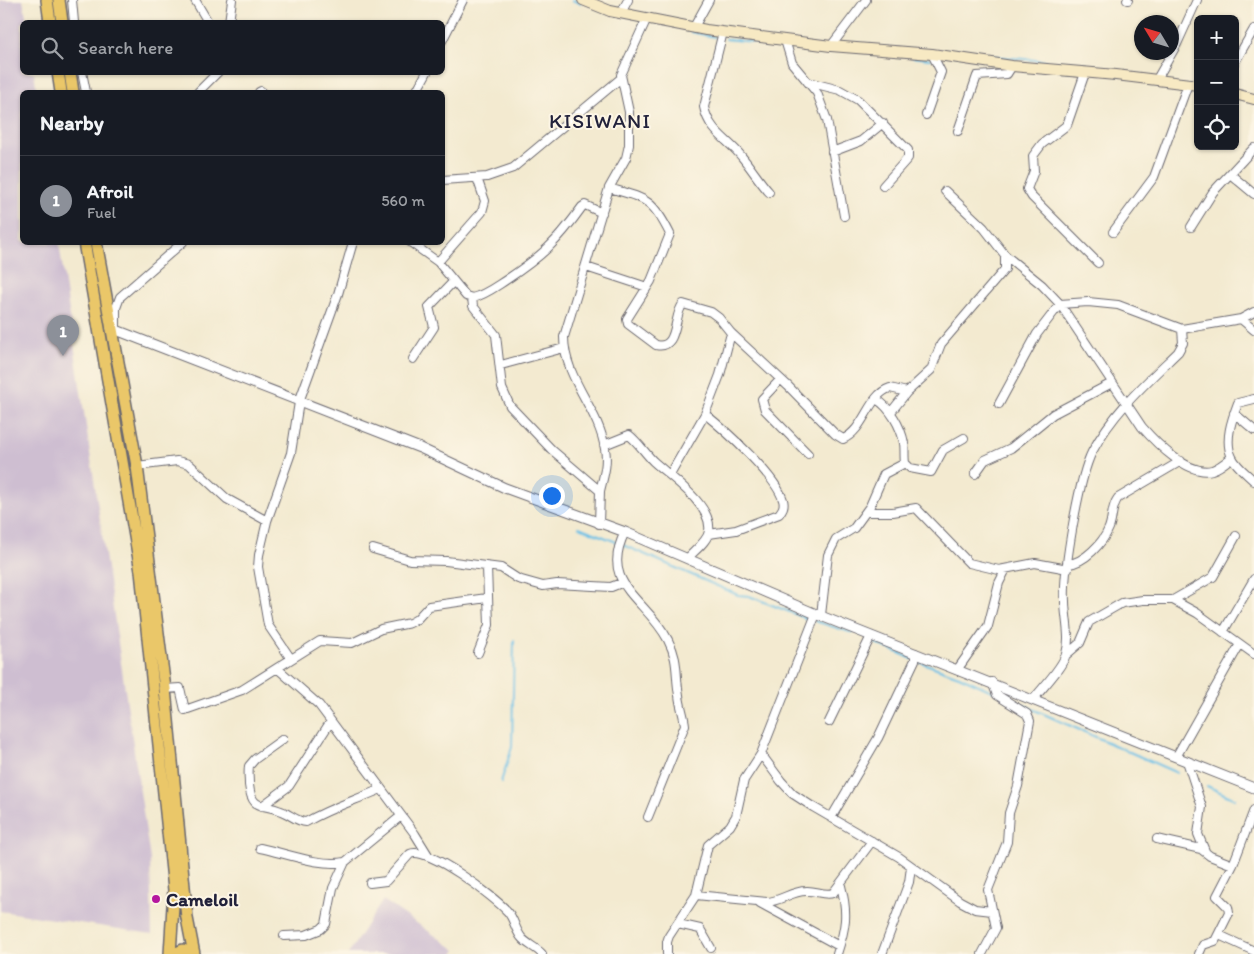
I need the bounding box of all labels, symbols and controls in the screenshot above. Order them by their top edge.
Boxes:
north arrow [1134,15,1179,60]
map controls [1194,15,1239,150]
button: + [1194,15,1239,60]
search box [20,20,445,75]
icon: search [38,34,66,62]
text: Search here [78,36,173,59]
button: − [1194,60,1239,105]
button: locate [1194,105,1239,150]
district label: KISIWANI [549,108,651,133]
text: Nearby [40,110,104,135]
text: Afroil [87,180,134,203]
text: 1 [52,191,60,210]
text: 560 m [381,191,425,210]
text: Fuel [87,203,116,222]
pin: 1 [47,315,79,356]
your location [539,483,565,509]
place label: Cameloil [166,888,239,911]
marker: Cameloil [150,893,162,905]

